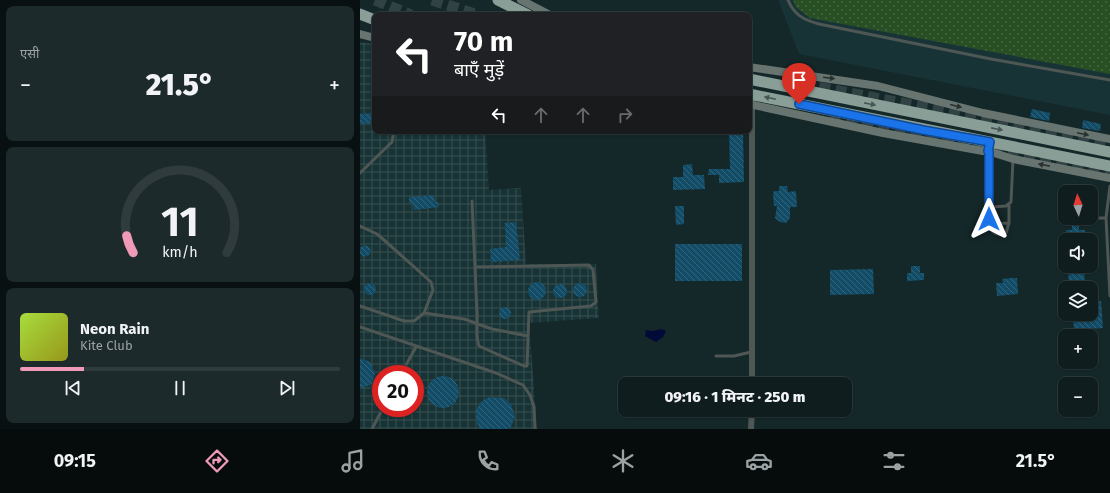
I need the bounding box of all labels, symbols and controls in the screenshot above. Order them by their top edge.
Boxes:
text: 70 m [454,25,513,58]
icon: left [388,28,440,80]
text: एसी [20,46,39,61]
text: बाएँ मुड़ें [454,59,504,81]
pin [782,63,816,104]
text: 21.5° [146,67,214,103]
icon: arrive [788,69,810,91]
text: − [20,72,31,99]
text: + [329,72,340,99]
one-way arrow [823,75,835,81]
one-way arrow [764,95,776,101]
one-way arrow [863,101,876,107]
one-way arrow [950,103,962,109]
icon: left [488,104,510,126]
icon: ahead [530,104,552,126]
icon: ahead [572,104,594,126]
icon: right [614,104,636,126]
one-way arrow [991,126,1003,132]
one-way arrow [1077,132,1089,138]
one-way arrow [1038,162,1050,168]
north arrow [1058,185,1098,225]
map controls [1058,185,1098,417]
text: 11 [161,196,199,246]
position arrow [968,198,1010,240]
button: sound [1058,233,1098,273]
text: km/h [162,243,198,260]
button: layers [1058,281,1098,321]
text: Neon Rain [80,320,149,338]
button: + [1058,329,1098,369]
text: Kite Club [80,338,133,353]
speed limit sign: 20 [372,365,424,417]
icon: previous [62,377,84,399]
icon: pause [169,377,191,399]
icon: next [276,377,298,399]
button: − [1058,377,1098,417]
text: 09:16 · 1 मिनट · 250 m [665,388,805,406]
icon: directions [203,447,231,475]
icon: music [339,447,367,475]
icon: phone [474,447,502,475]
icon: climate [609,447,637,475]
icon: car [745,447,773,475]
icon: filters [880,447,908,475]
text: 09:15 [54,450,96,472]
text: 21.5° [1016,450,1056,472]

